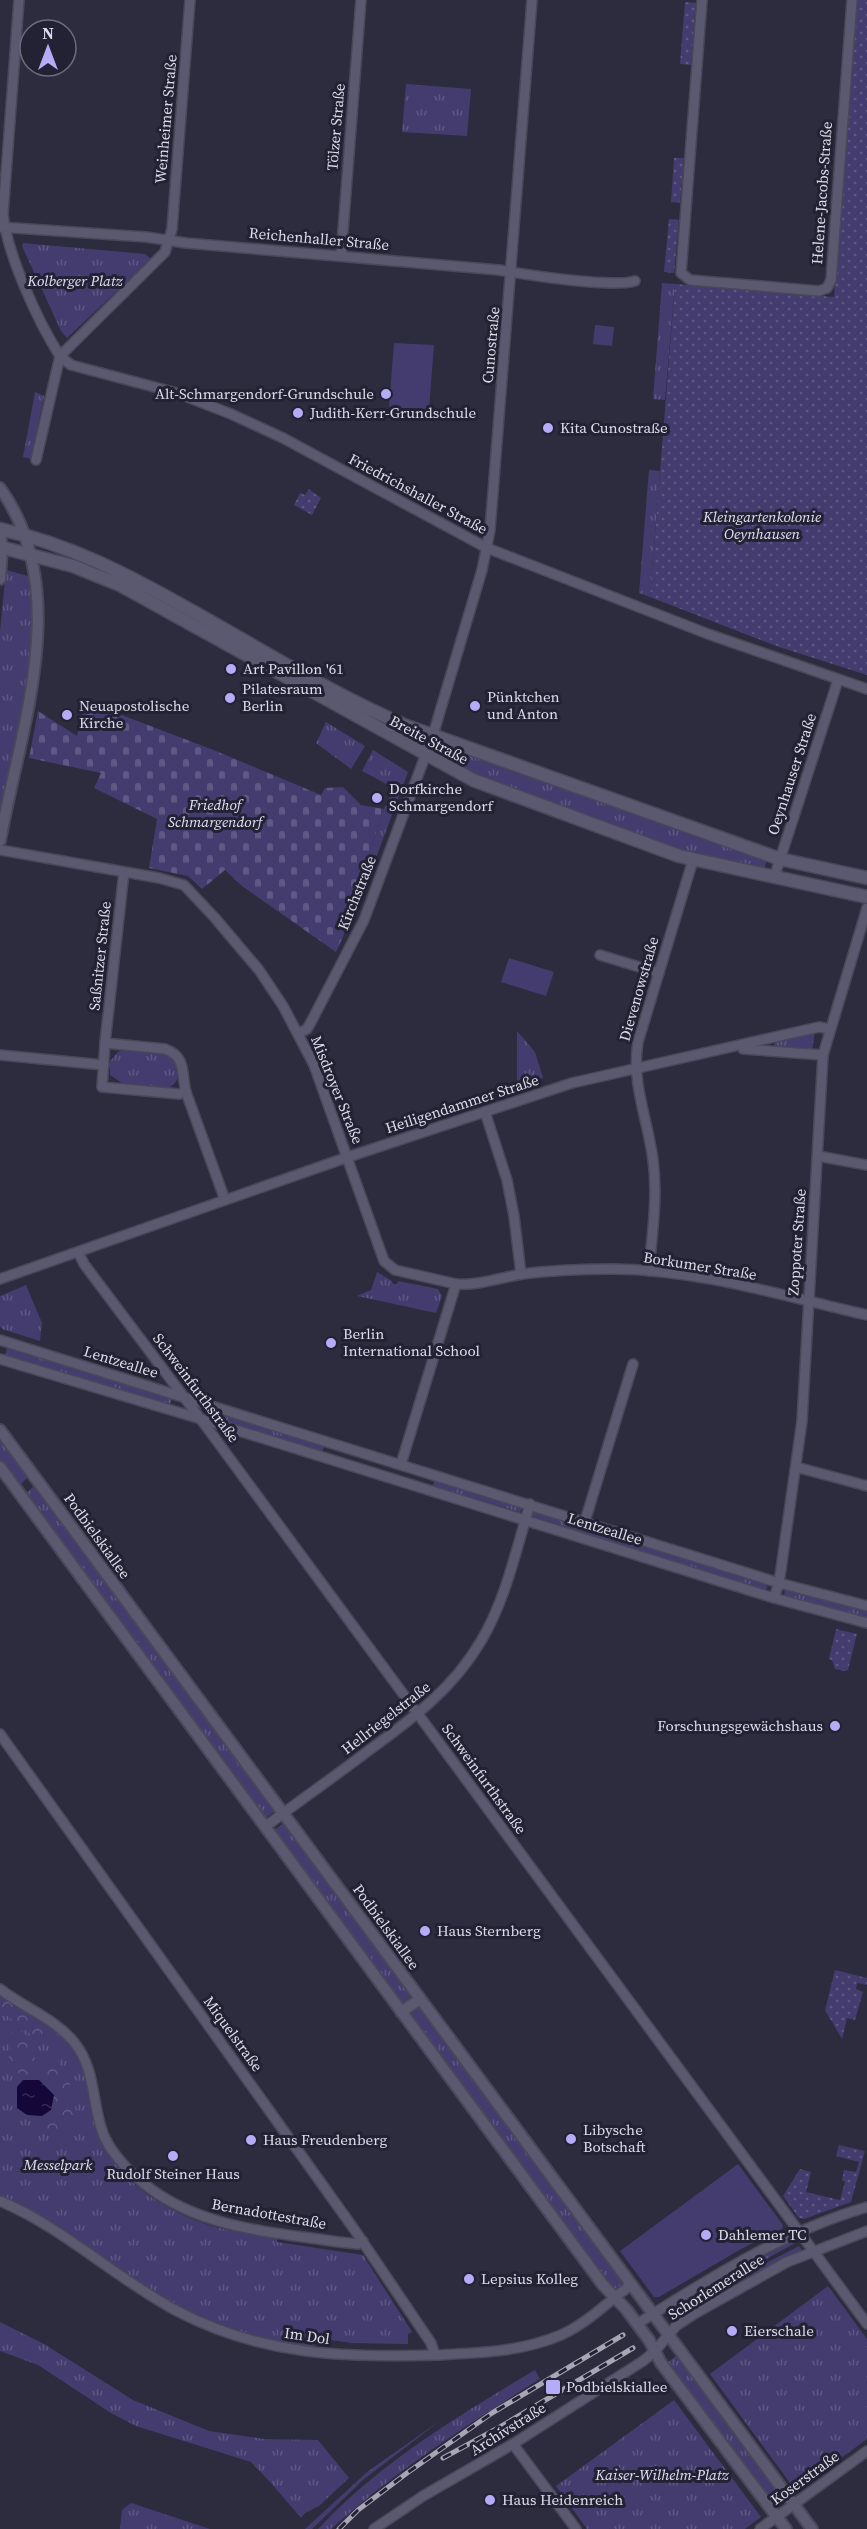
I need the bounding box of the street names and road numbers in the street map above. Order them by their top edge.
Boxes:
street label: Weinheimer Straße [149,53,182,184]
street label: Tölzer Straße [321,82,350,172]
street label: Helene-Jacobs-Straße [806,120,837,265]
street label: Reichenhaller Straße [248,222,390,255]
street label: Cunostraße [477,305,504,384]
street label: Friedrichshaller Straße [345,448,492,539]
street label: Breite Straße [386,710,473,769]
street label: Oeynhauser Straße [762,710,821,837]
street label: Kirchstraße [332,852,381,933]
street label: Saßnitzer Straße [83,900,116,1012]
street label: Dievenowstraße [614,934,664,1044]
street label: Misdroyer Straße [306,1033,369,1147]
street label: Heiligendammer Straße [382,1069,542,1138]
street label: Zoppoter Straße [782,1188,811,1296]
street label: Borkumer Straße [642,1246,759,1285]
street label: Schweinfurthstraße [148,1329,245,1447]
street label: Lentzeallee [81,1340,161,1383]
street label: Podbielskiallee [59,1489,136,1583]
street label: Lentzeallee [565,1507,645,1550]
street label: Hellriegelstraße [337,1676,435,1759]
street label: Schweinfurthstraße [437,1719,532,1839]
street label: Podbielskiallee [348,1880,425,1974]
street label: Miquelstraße [199,1992,268,2076]
street label: Bernadottestraße [210,2193,328,2234]
street label: Schorlemerallee [664,2248,768,2325]
street label: Im Dol [283,2322,332,2349]
street label: Archivstraße [466,2397,550,2460]
street label: Koserstraße [766,2445,844,2510]

